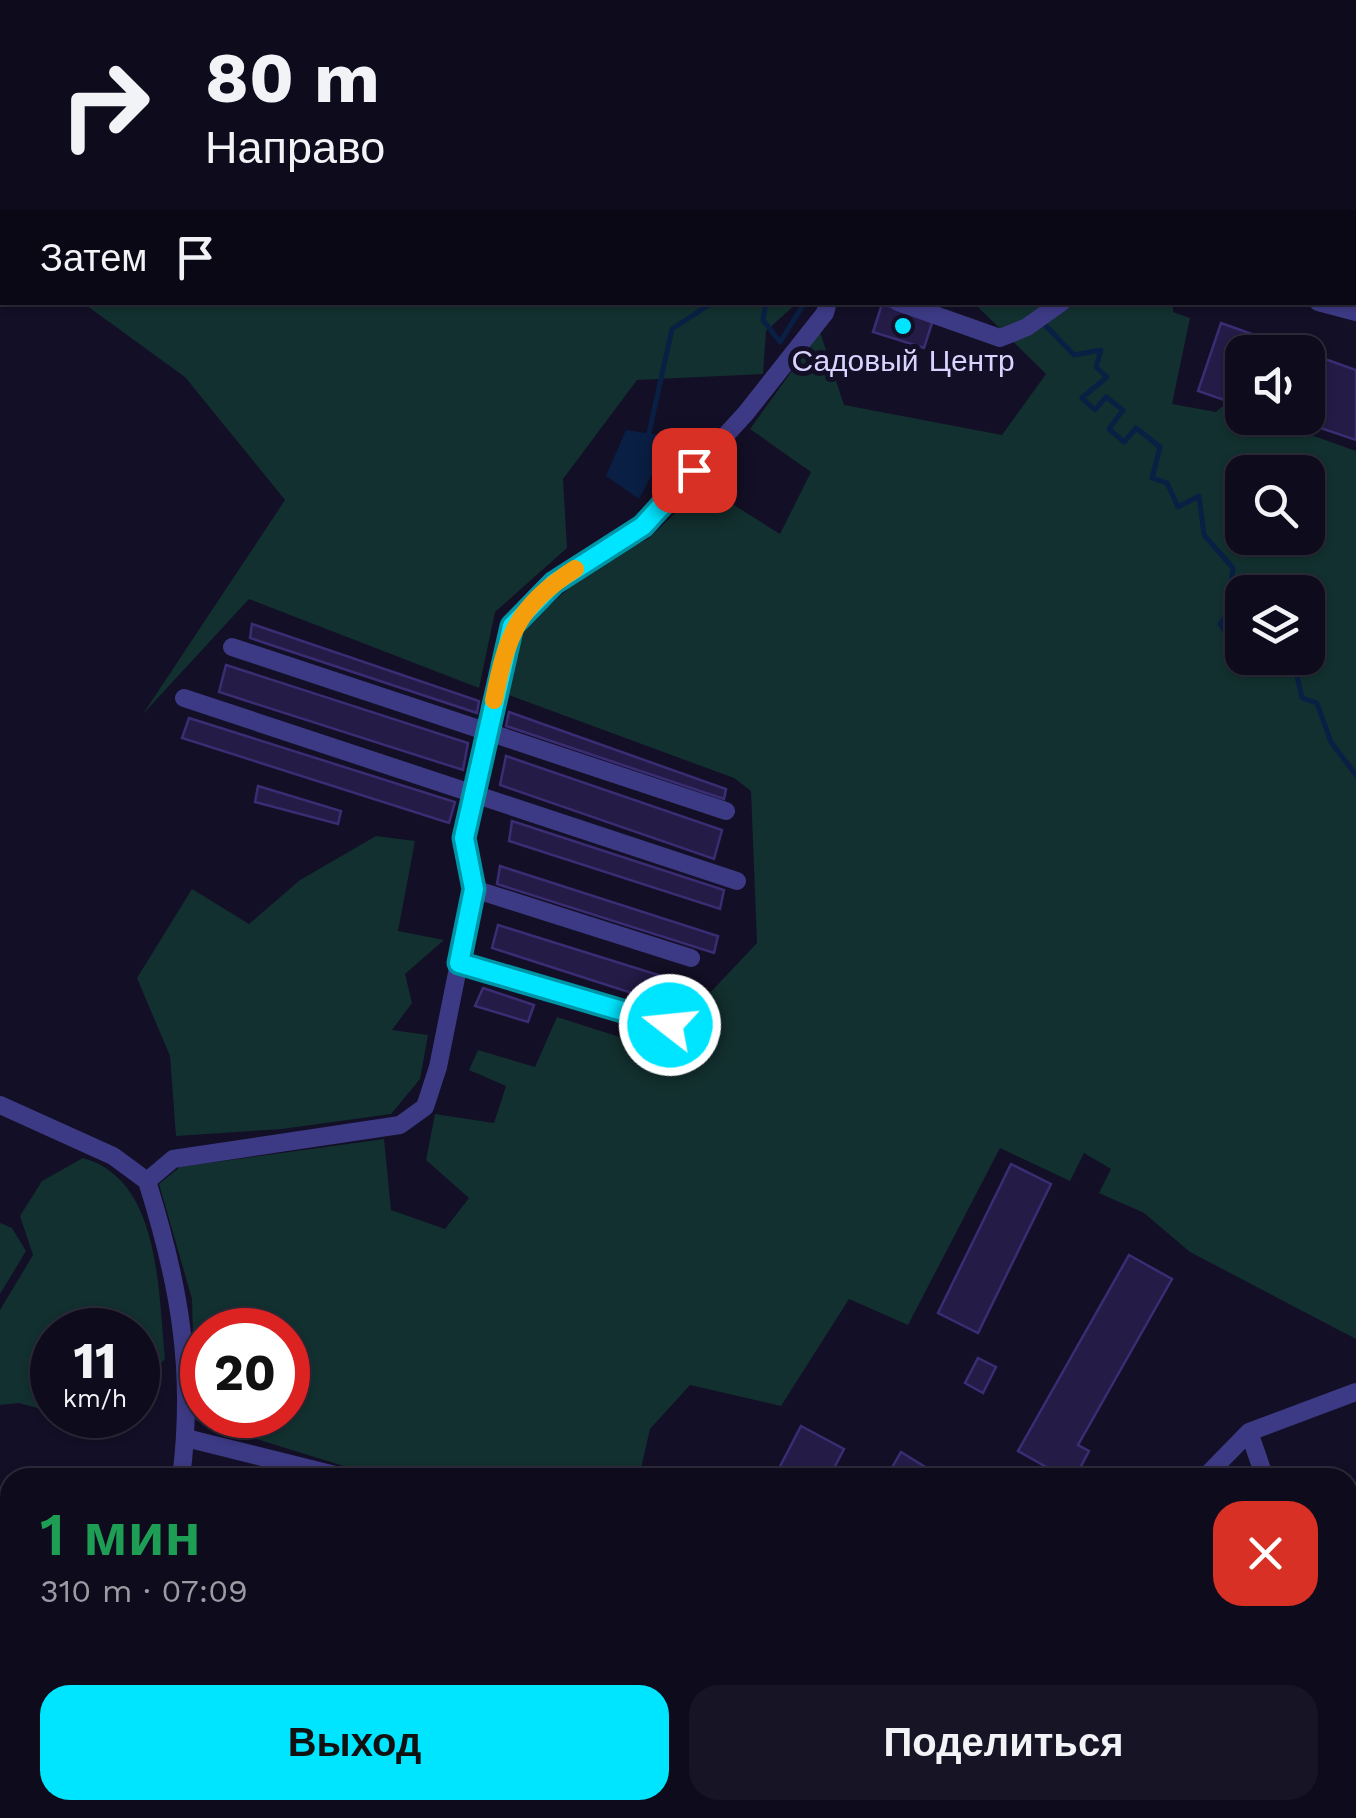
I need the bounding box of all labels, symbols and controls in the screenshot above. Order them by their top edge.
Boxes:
text: 80 m [205,37,380,119]
icon: right [40,40,170,170]
text: Направо [205,121,385,174]
icon: arrive [168,230,223,285]
text: Затем [40,236,148,280]
marker: Садовый Центр [892,315,914,337]
map controls [1225,335,1325,675]
button: sound [1225,335,1325,435]
place label: Садовый Центр [791,343,1015,378]
pin [652,428,737,513]
icon: arrive [667,443,722,498]
button: search [1225,455,1325,555]
button: layers [1225,575,1325,675]
position arrow [618,973,722,1077]
speed limit sign: 20 [180,1308,310,1438]
text: 11 [73,1331,117,1390]
text: km/h [63,1384,127,1413]
text: 1 мин [40,1499,201,1570]
button: close [1213,1501,1318,1606]
text: 310 m · 07:09 [40,1572,248,1610]
button: Выход [40,1685,669,1800]
button: Поделиться [689,1685,1318,1800]

